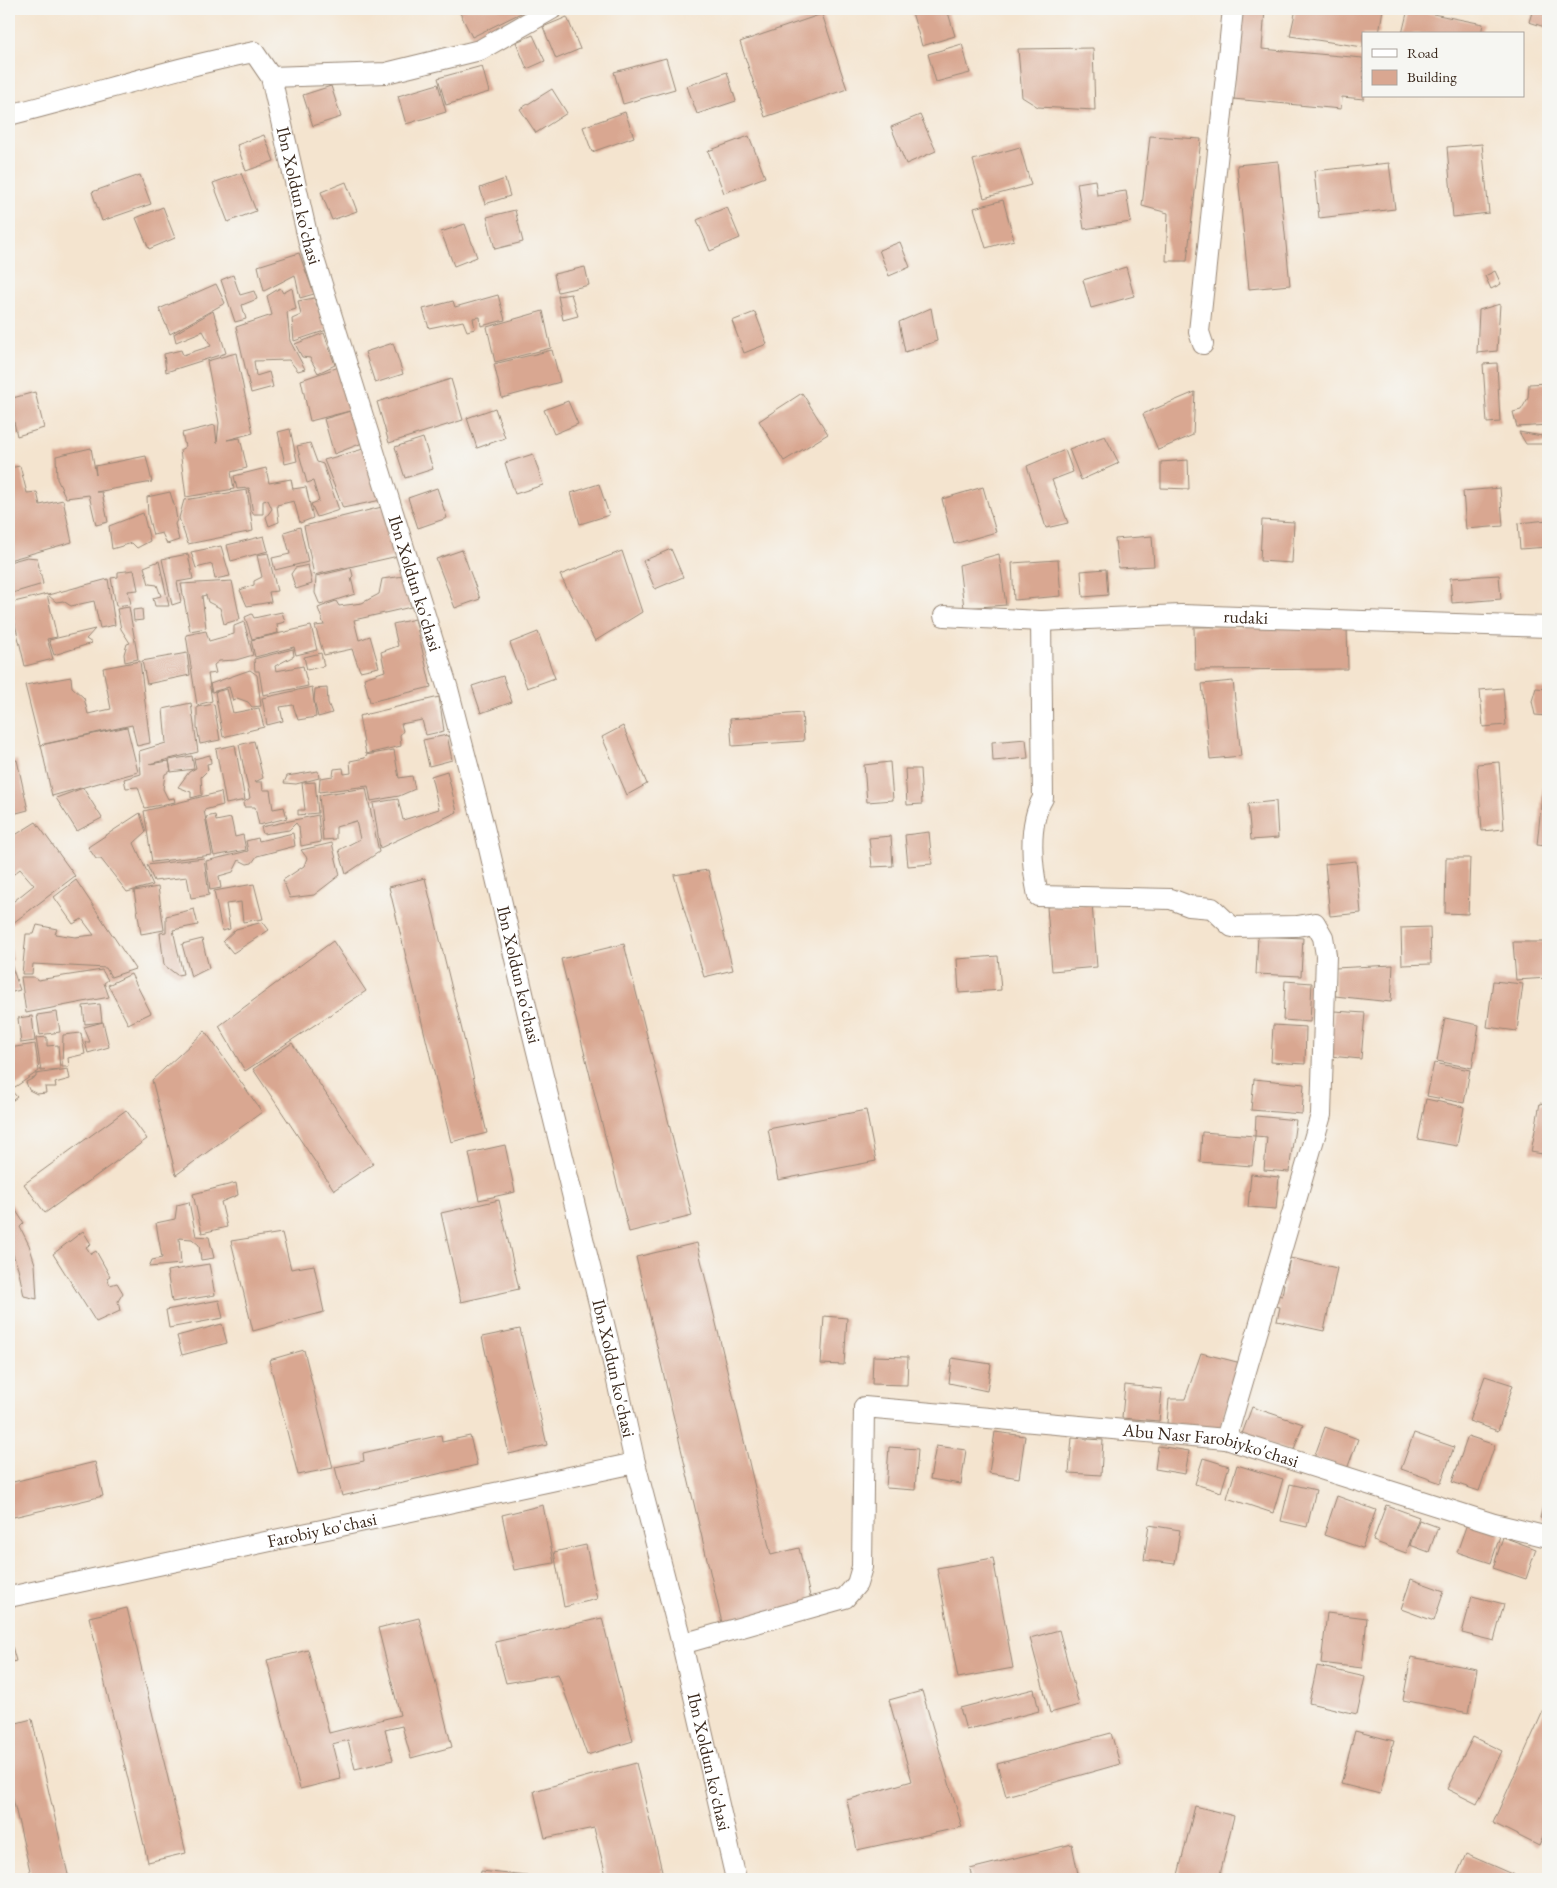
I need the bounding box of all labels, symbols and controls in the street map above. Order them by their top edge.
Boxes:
legend [1362,32,1524,98]
text: Road [1407,43,1439,62]
text: Building [1407,67,1457,86]
street label: Ibn Xoldun ko'chasi [272,124,327,268]
street label: Ibn Xoldun ko'chasi [384,512,448,654]
street label: rudaki [1223,604,1269,629]
street label: Ibn Xoldun ko'chasi [492,903,547,1046]
street label: Ibn Xoldun ko'chasi [587,1297,641,1440]
street label: Abu Nasr Farobiyko'chasi [1121,1418,1302,1473]
street label: Farobiy ko'chasi [265,1507,379,1552]
street label: Ibn Xoldun ko'chasi [683,1690,737,1834]

